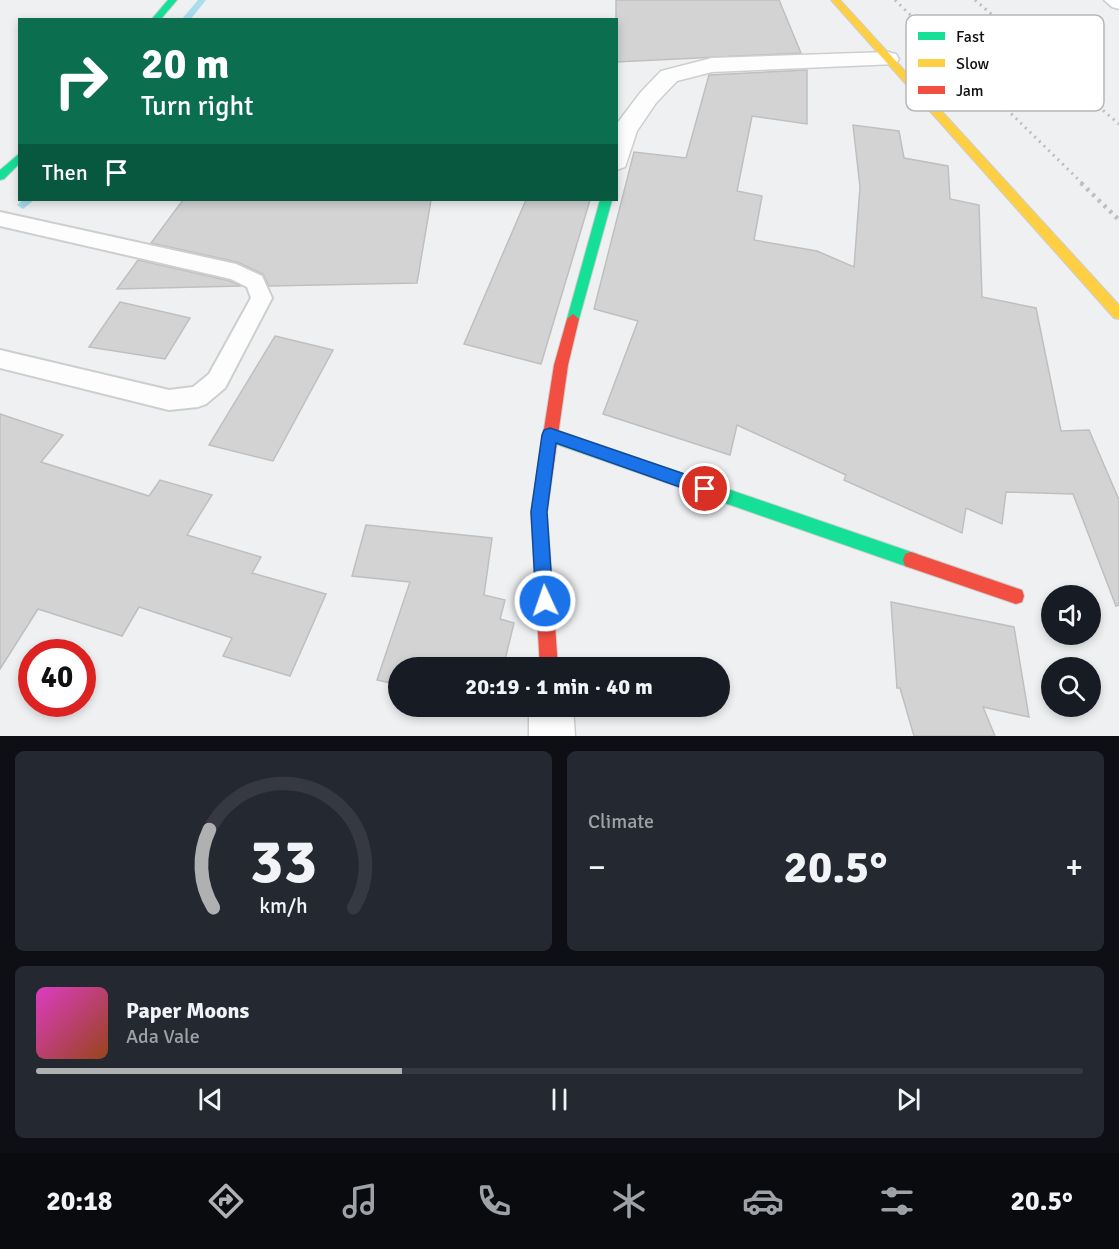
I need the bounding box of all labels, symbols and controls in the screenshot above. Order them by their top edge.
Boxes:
legend [906,15,1104,111]
text: Fast [956,27,985,47]
text: 20 m [141,39,230,90]
icon: right [42,42,120,120]
text: Slow [956,54,990,74]
text: Jam [956,81,984,101]
text: Turn right [141,90,254,123]
icon: arrive [100,156,133,189]
text: Then [42,159,88,186]
pin [679,463,730,514]
icon: arrive [688,472,721,505]
position arrow [513,569,577,633]
map controls [1041,585,1101,717]
button: sound [1041,585,1101,645]
speed limit sign: 40 [18,639,96,717]
button: search [1041,657,1101,717]
text: 20:19 · 1 min · 40 m [465,673,653,700]
text: Climate [588,809,654,834]
text: 33 [250,823,317,900]
text: 20.5° [784,840,887,895]
text: − [588,847,606,888]
text: + [1065,847,1083,888]
text: km/h [259,893,308,919]
text: Paper Moons [126,997,249,1024]
text: Ada Vale [126,1024,200,1049]
icon: previous [194,1083,227,1116]
icon: pause [543,1083,576,1116]
icon: next [892,1083,925,1116]
icon: directions [205,1180,247,1222]
icon: music [339,1180,381,1222]
icon: phone [473,1180,515,1222]
icon: climate [608,1180,650,1222]
icon: car [742,1180,784,1222]
icon: filters [876,1180,918,1222]
text: 20:18 [46,1185,112,1218]
text: 20.5° [1011,1185,1073,1218]

